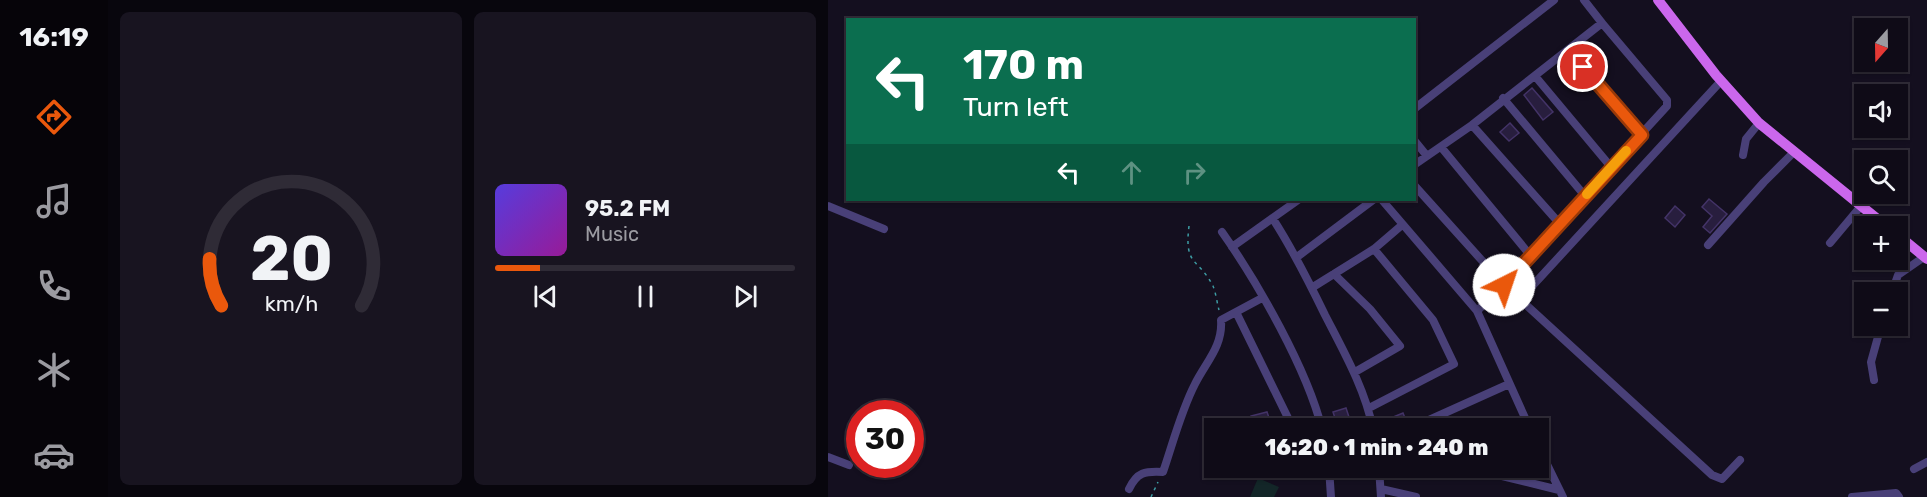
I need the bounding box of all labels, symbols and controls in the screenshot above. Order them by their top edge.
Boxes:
north arrow [1854,18,1908,72]
map controls [1854,18,1908,336]
text: 16:19 [19,21,89,53]
text: 170 m [963,40,1084,90]
pin [1557,41,1608,92]
icon: left [864,42,942,120]
icon: arrive [1566,50,1599,83]
button: sound [1854,84,1908,138]
text: Turn left [963,91,1068,123]
icon: directions [33,96,75,138]
button: search [1854,150,1908,204]
icon: left [1052,156,1085,189]
icon: ahead [1115,156,1148,189]
icon: right [1178,156,1211,189]
icon: music [33,180,75,222]
text: 95.2 FM [585,195,670,222]
button: + [1854,216,1908,270]
text: 20 [250,222,332,296]
text: Music [585,222,639,246]
position arrow [1472,253,1536,317]
icon: phone [33,265,75,307]
icon: previous [529,280,562,313]
icon: pause [629,280,662,313]
icon: next [729,280,762,313]
button: − [1854,282,1908,336]
text: km/h [264,291,318,316]
icon: climate [33,349,75,391]
speed limit sign: 30 [846,400,924,478]
icon: car [33,434,75,476]
text: 16:20 · 1 min · 240 m [1265,434,1488,461]

